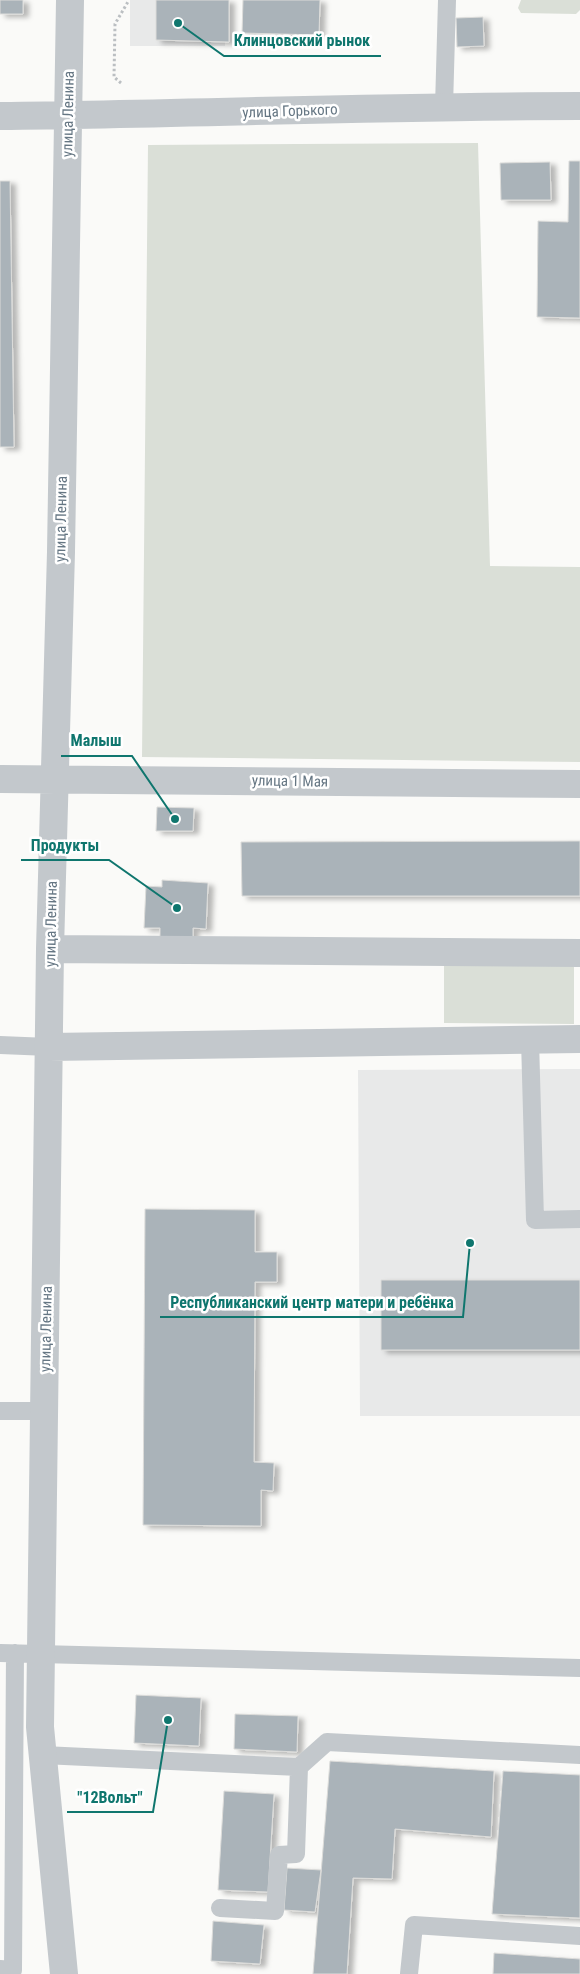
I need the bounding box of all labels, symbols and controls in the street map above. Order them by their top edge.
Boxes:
callout: Клинцовский рынок [224,25,381,56]
text: Клинцовский рынок [234,31,370,50]
street label: улица Ленина [58,71,78,157]
street label: улица Горького [242,100,338,122]
street label: улица Ленина [51,476,71,562]
callout: Малыш [61,725,132,756]
text: Малыш [71,731,121,750]
street label: улица 1 Мая [252,771,328,791]
callout: Продукты [21,829,109,860]
text: Продукты [31,836,99,855]
street label: улица Ленина [41,881,61,967]
street label: улица Ленина [36,1286,56,1372]
callout: Республиканский центр матери и ребёнка [160,1286,463,1317]
text: Республиканский центр матери и ребёнка [170,1293,454,1312]
callout: "12Вольт" [67,1781,153,1812]
text: "12Вольт" [77,1788,143,1807]

